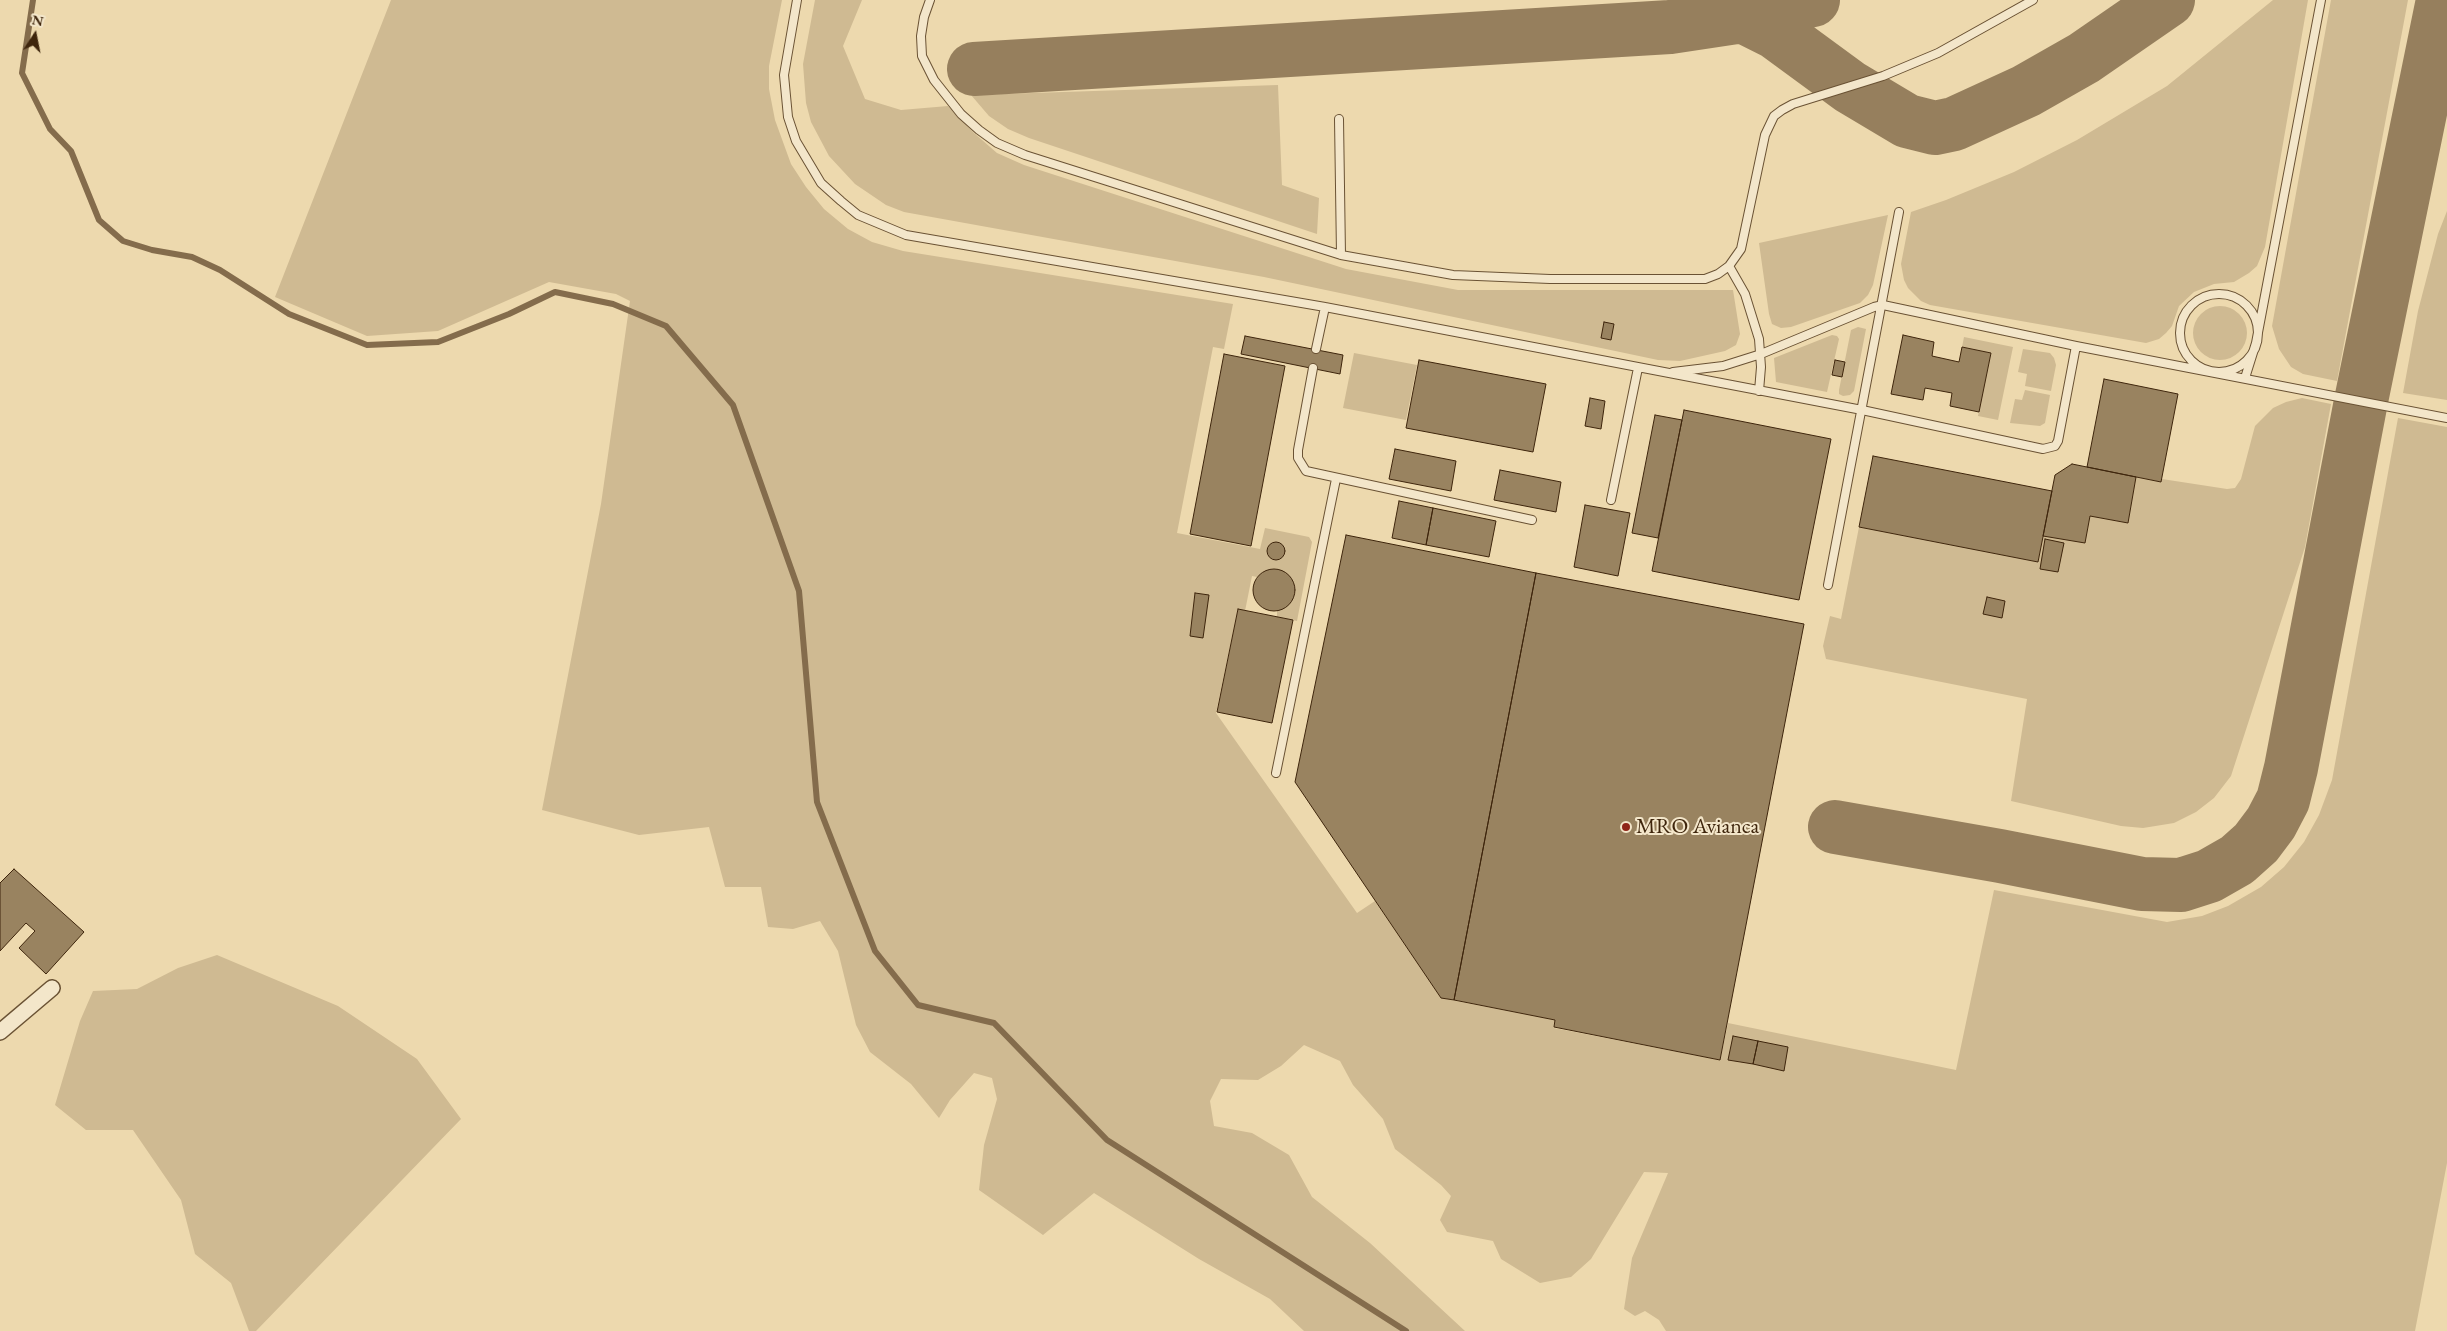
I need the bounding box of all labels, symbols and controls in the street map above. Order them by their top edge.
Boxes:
north arrow [10,10,60,60]
text: N [31,10,45,30]
place label: MRO Avianca [1636,814,1759,840]
marker: MRO Avianca [1620,821,1632,833]

